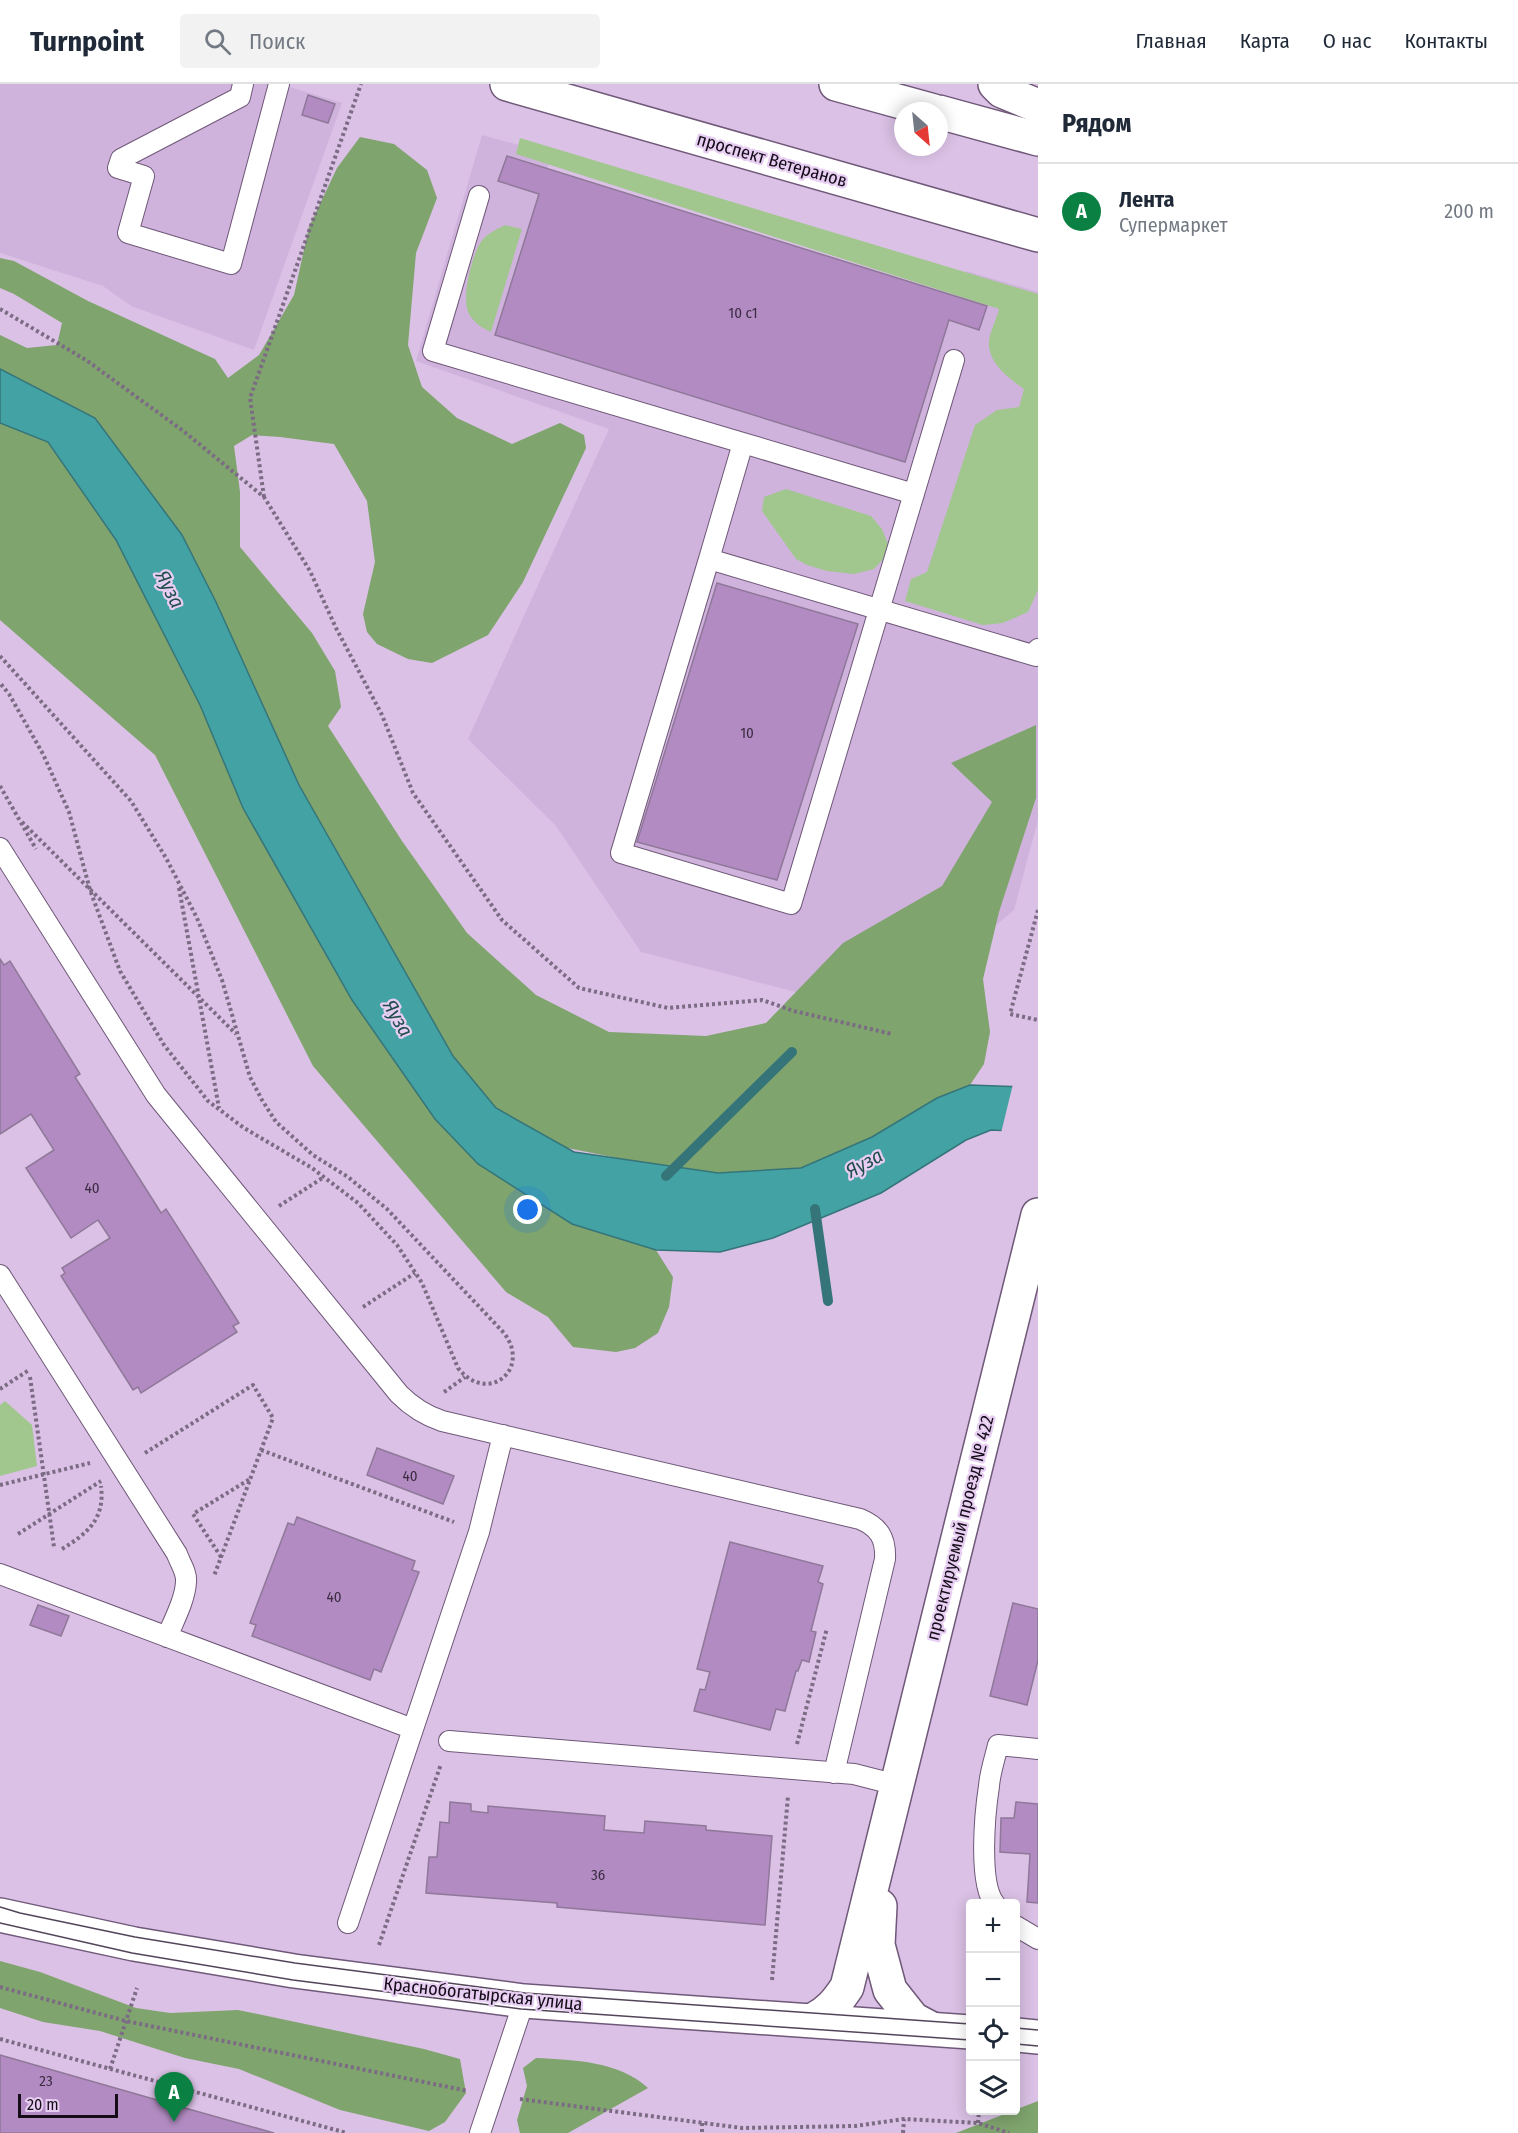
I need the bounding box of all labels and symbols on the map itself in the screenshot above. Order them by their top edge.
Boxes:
north arrow [894,102,948,156]
street label: проспект Ветеранов [694,128,850,192]
house number: 10 с1 [728,304,758,322]
water label: Яуза [150,565,190,612]
house number: 10 [740,724,754,742]
water label: Яуза [377,994,418,1041]
water label: Яуза [840,1143,887,1183]
house number: 40 [84,1179,100,1197]
your location [513,1195,542,1224]
street label: проектируемый проезд № 422 [921,1413,999,1643]
house number: 40 [402,1467,418,1485]
house number: 40 [326,1588,342,1606]
house number: 36 [591,1866,605,1884]
street label: Краснобогатырская улица [382,1973,584,2015]
house number: 23 [39,2072,53,2090]
pin: A [154,2072,194,2122]
scale bar [18,2091,118,2118]

